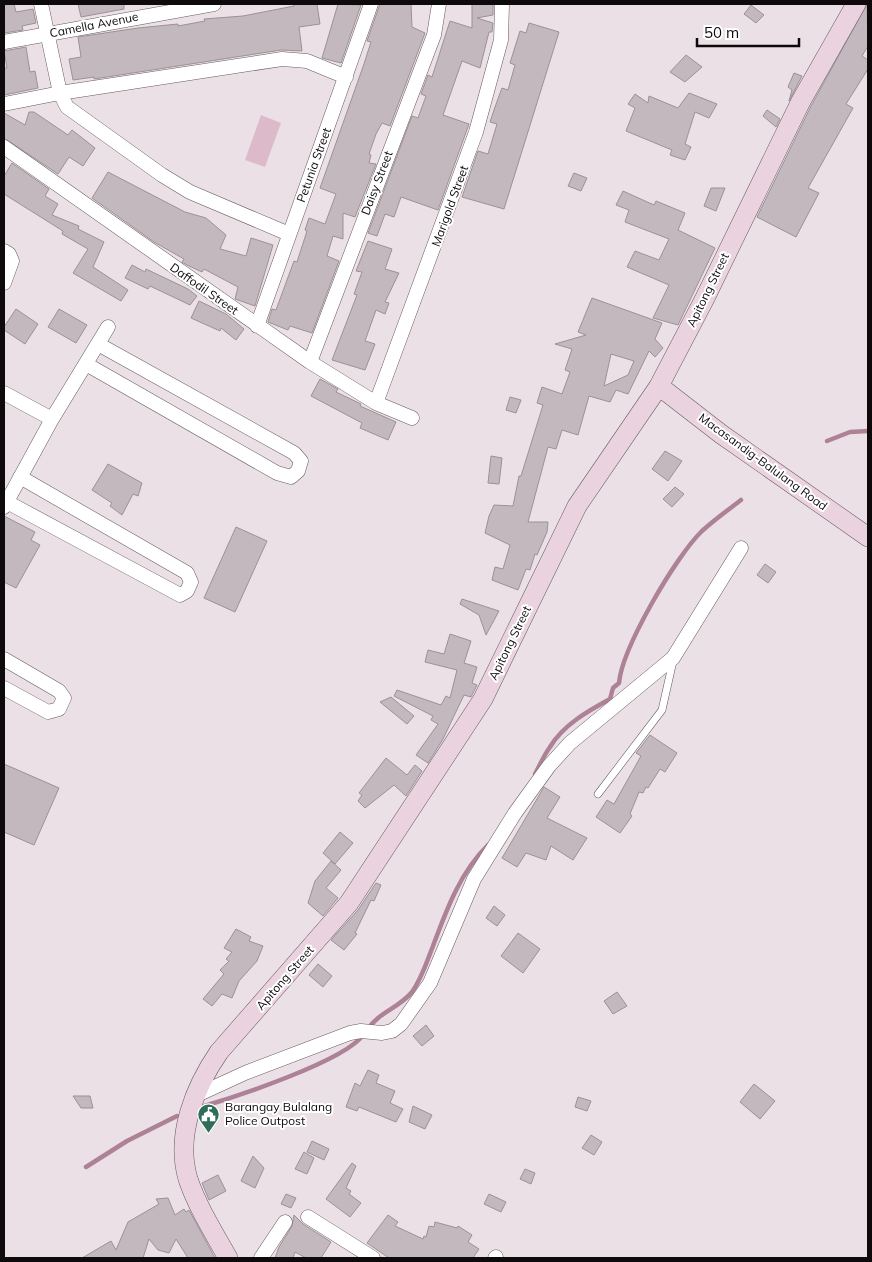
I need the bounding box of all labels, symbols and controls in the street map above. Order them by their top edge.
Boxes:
street label: Camella Avenue [48,9,140,40]
scale bar [697,15,800,47]
text: 50 m [704,23,739,42]
street label: Petunia Street [293,125,334,204]
street label: Daisy Street [357,149,396,217]
street label: Marigold Street [428,163,471,248]
street label: Apitong Street [683,250,732,329]
street label: Daffodil Street [167,260,241,318]
street label: Macasandig-Balulang Road [696,410,830,513]
street label: Apitong Street [485,603,534,682]
street label: Apitong Street [253,942,317,1013]
place label: Barangay Bulalang Police Outpost [225,1099,332,1128]
public building icon: Barangay Bulalang Police Outpost [197,1102,221,1133]

